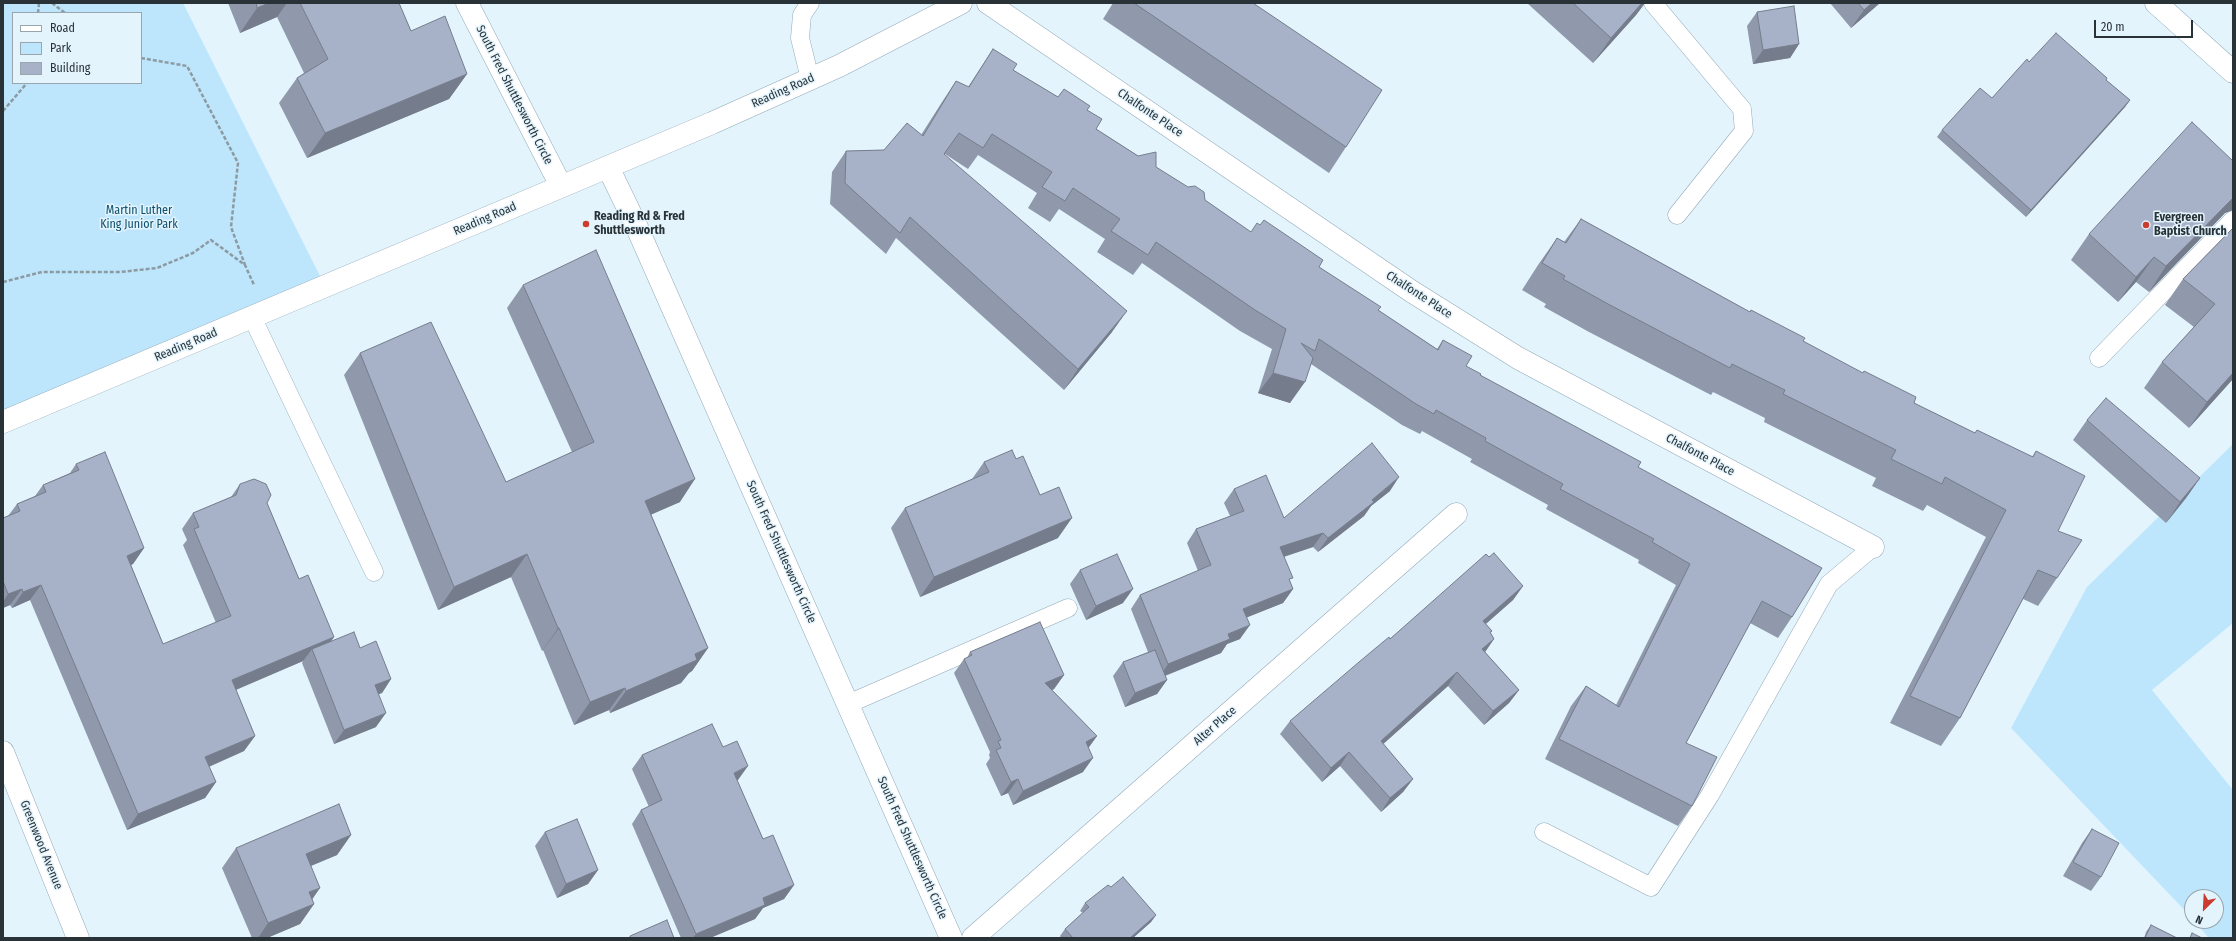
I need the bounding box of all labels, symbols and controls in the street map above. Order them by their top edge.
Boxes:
legend [12,12,142,84]
scale bar [2096,12,2195,38]
text: 20 m [2101,20,2125,34]
text: Road [50,21,75,35]
street label: South Fred Shuttlesworth Circle [473,23,555,167]
text: Park [50,41,71,55]
text: Building [50,61,90,75]
street label: Reading Road [749,71,817,111]
street label: Chalfonte Place [1115,86,1185,140]
street label: Reading Road [451,199,519,239]
park label: Martin Luther King Junior Park [100,204,178,232]
place label: Reading Rd & Fred Shuttlesworth [594,210,685,238]
place label: Evergreen Baptist Church [2154,211,2227,239]
marker: Reading Rd & Fred Shuttlesworth [581,219,591,229]
marker: Evergreen Baptist Church [2141,220,2151,230]
street label: Chalfonte Place [1383,268,1455,322]
street label: Reading Road [152,325,220,365]
street label: Chalfonte Place [1663,431,1737,479]
street label: South Fred Shuttlesworth Circle [743,479,819,625]
street label: Alter Place [1191,703,1239,749]
street label: South Fred Shuttlesworth Circle [874,775,950,921]
street label: Greenwood Avenue [17,798,65,892]
north arrow [2184,889,2224,929]
text: N [2194,912,2205,927]

